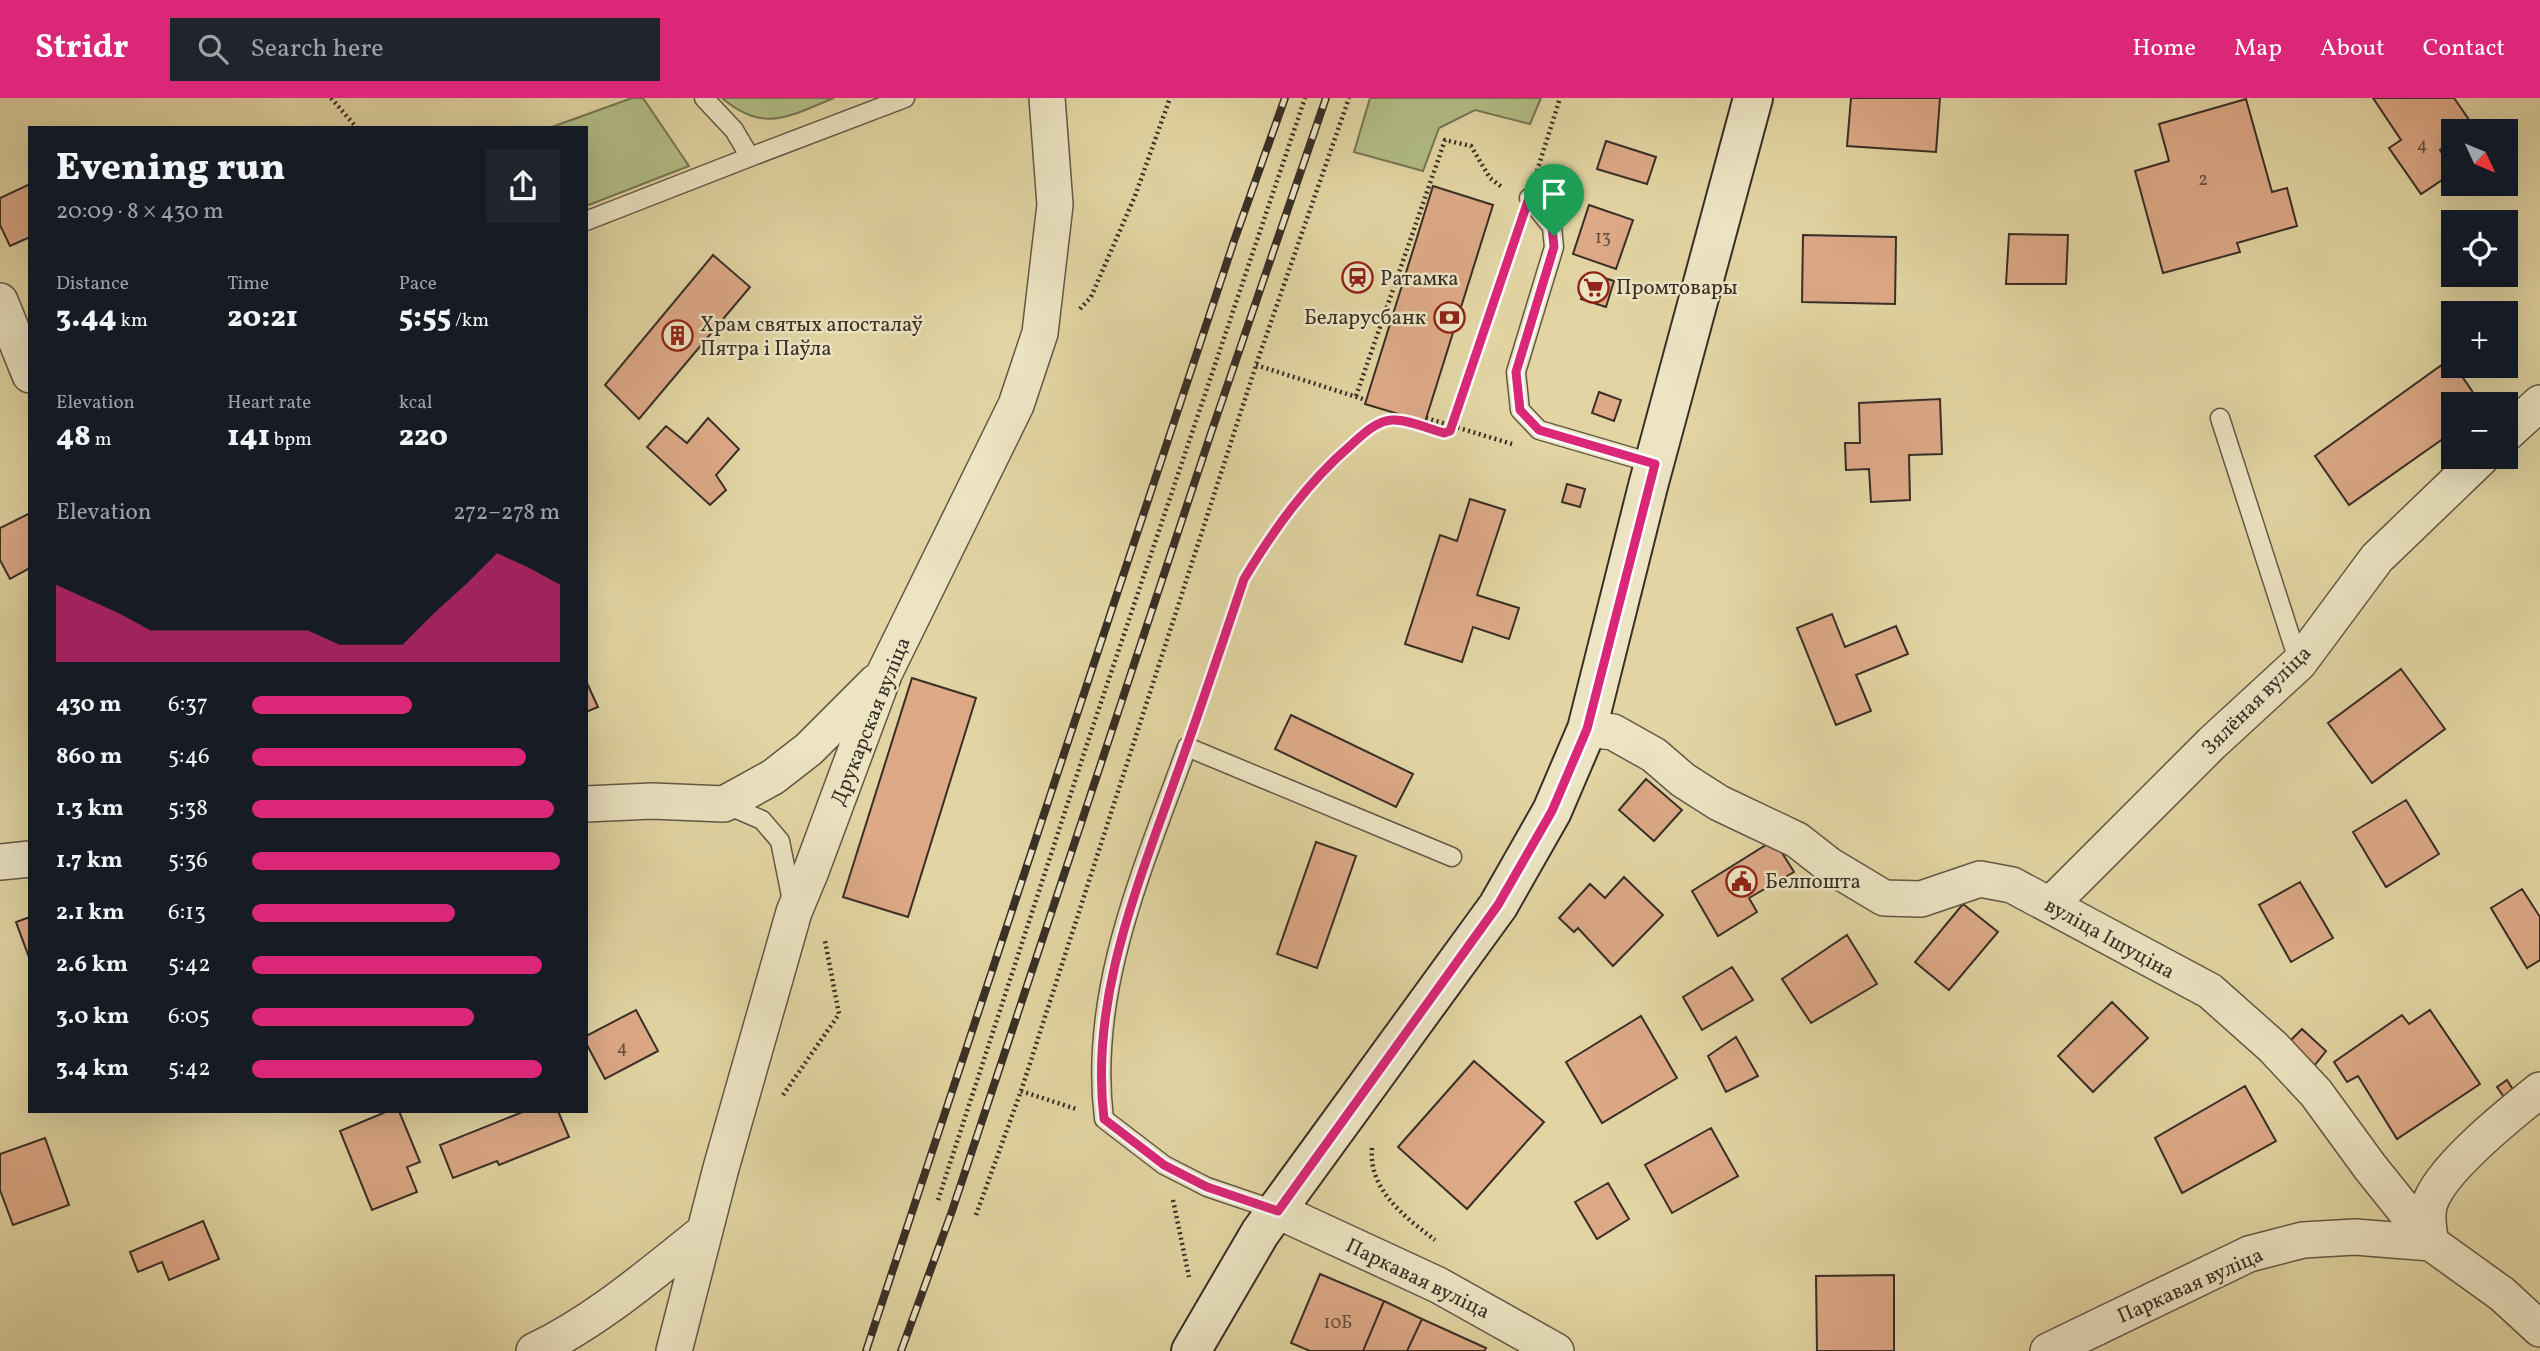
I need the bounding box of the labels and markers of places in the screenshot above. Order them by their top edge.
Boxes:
pin [1524,164,1584,236]
station icon: Ратамка [1340,261,1374,295]
place label: Ратамка [1380,265,1459,294]
supermarket icon: Промтовары [1576,270,1610,304]
place label: Промтовары [1616,274,1738,303]
bank icon: Беларусбанк [1432,300,1466,334]
place label: Беларусбанк [1304,304,1426,333]
place label: Храм святых апосталаў Пятра і Паўла [700,311,923,364]
building icon: Храм святых апосталаў Пятра і Паўла [660,319,694,353]
public building icon: Белпошта [1725,864,1759,898]
place label: Белпошта [1765,868,1861,897]

